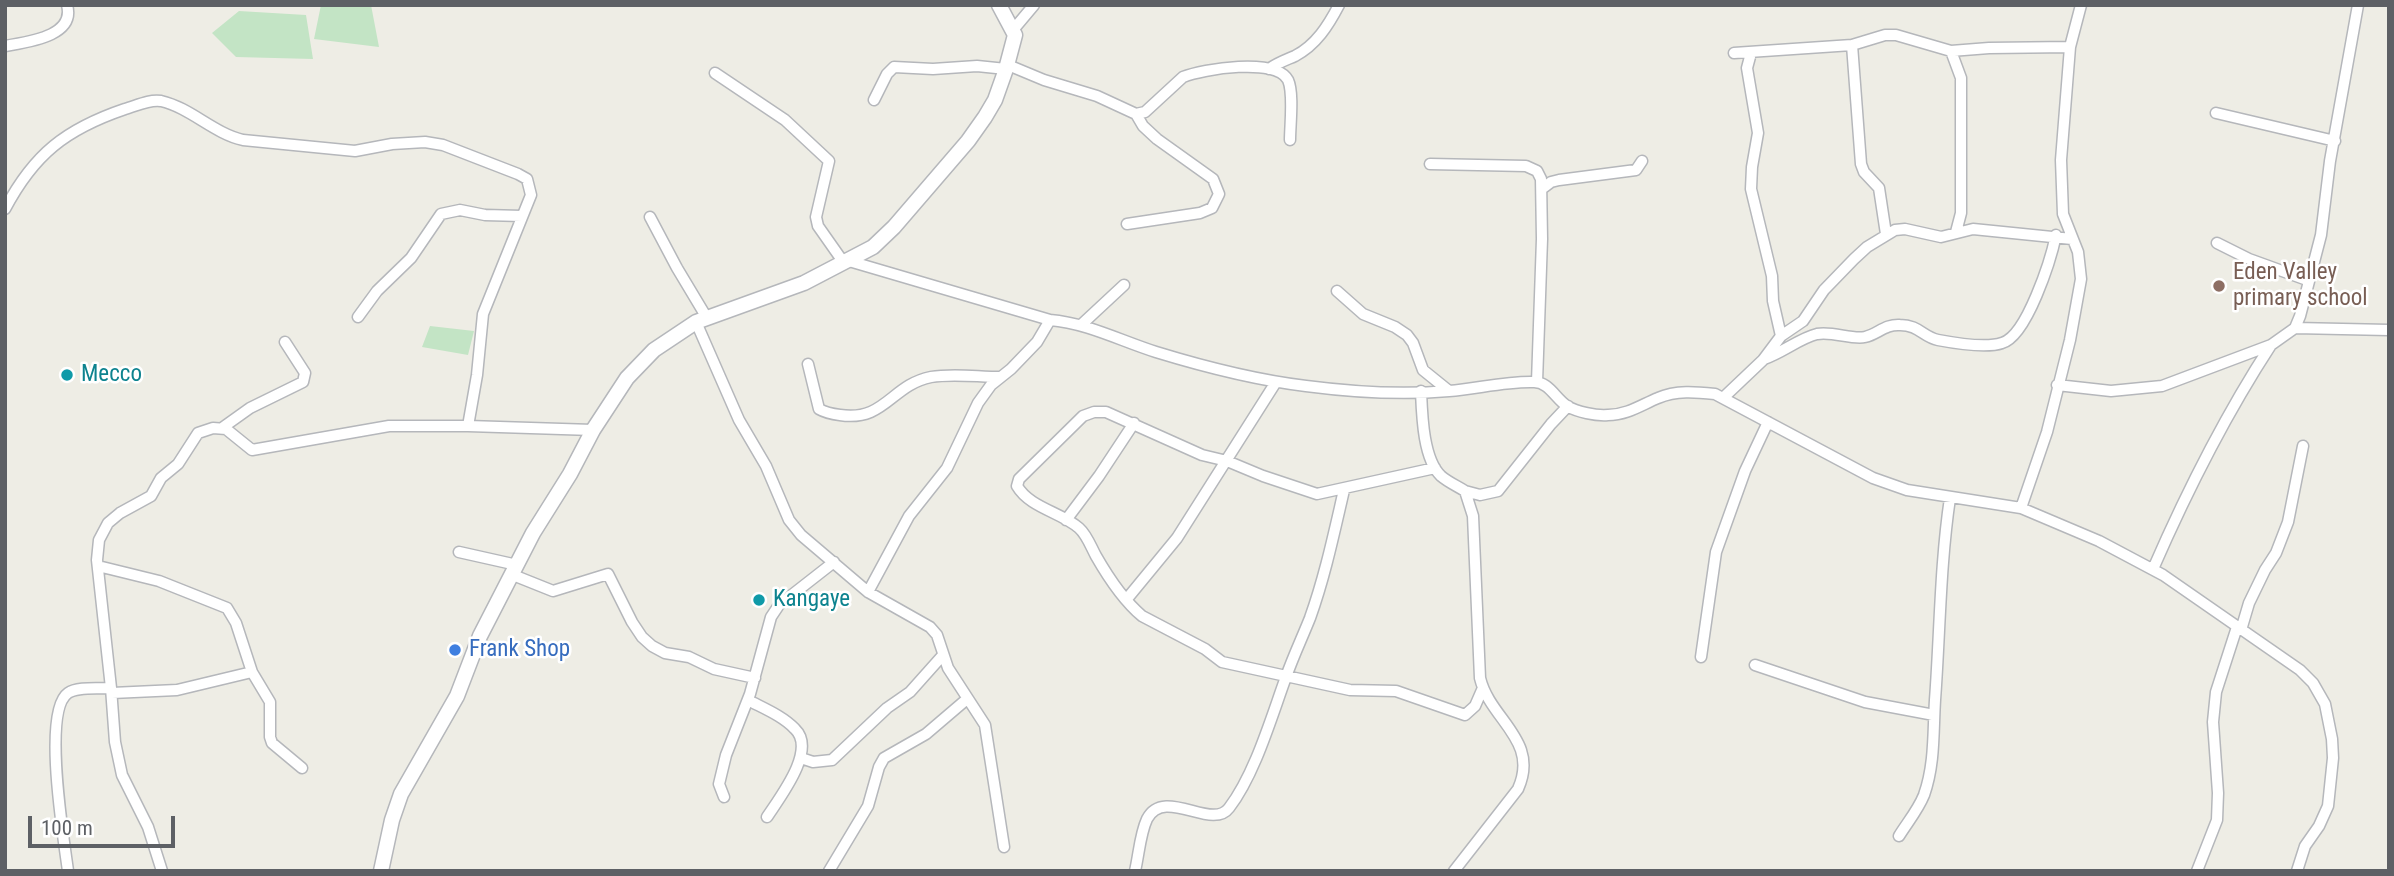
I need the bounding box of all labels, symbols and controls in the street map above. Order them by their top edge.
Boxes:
place label: Eden Valley primary school [2233,259,2368,313]
marker: Eden Valley primary school [2211,278,2227,294]
place label: Mecco [81,361,142,389]
marker: Mecco [59,367,75,383]
place label: Kangaye [773,586,850,614]
marker: Kangaye [751,592,767,608]
place label: Frank Shop [469,636,570,664]
marker: Frank Shop [447,642,463,658]
scale bar [32,802,178,846]
text: 100 m [41,816,93,840]

